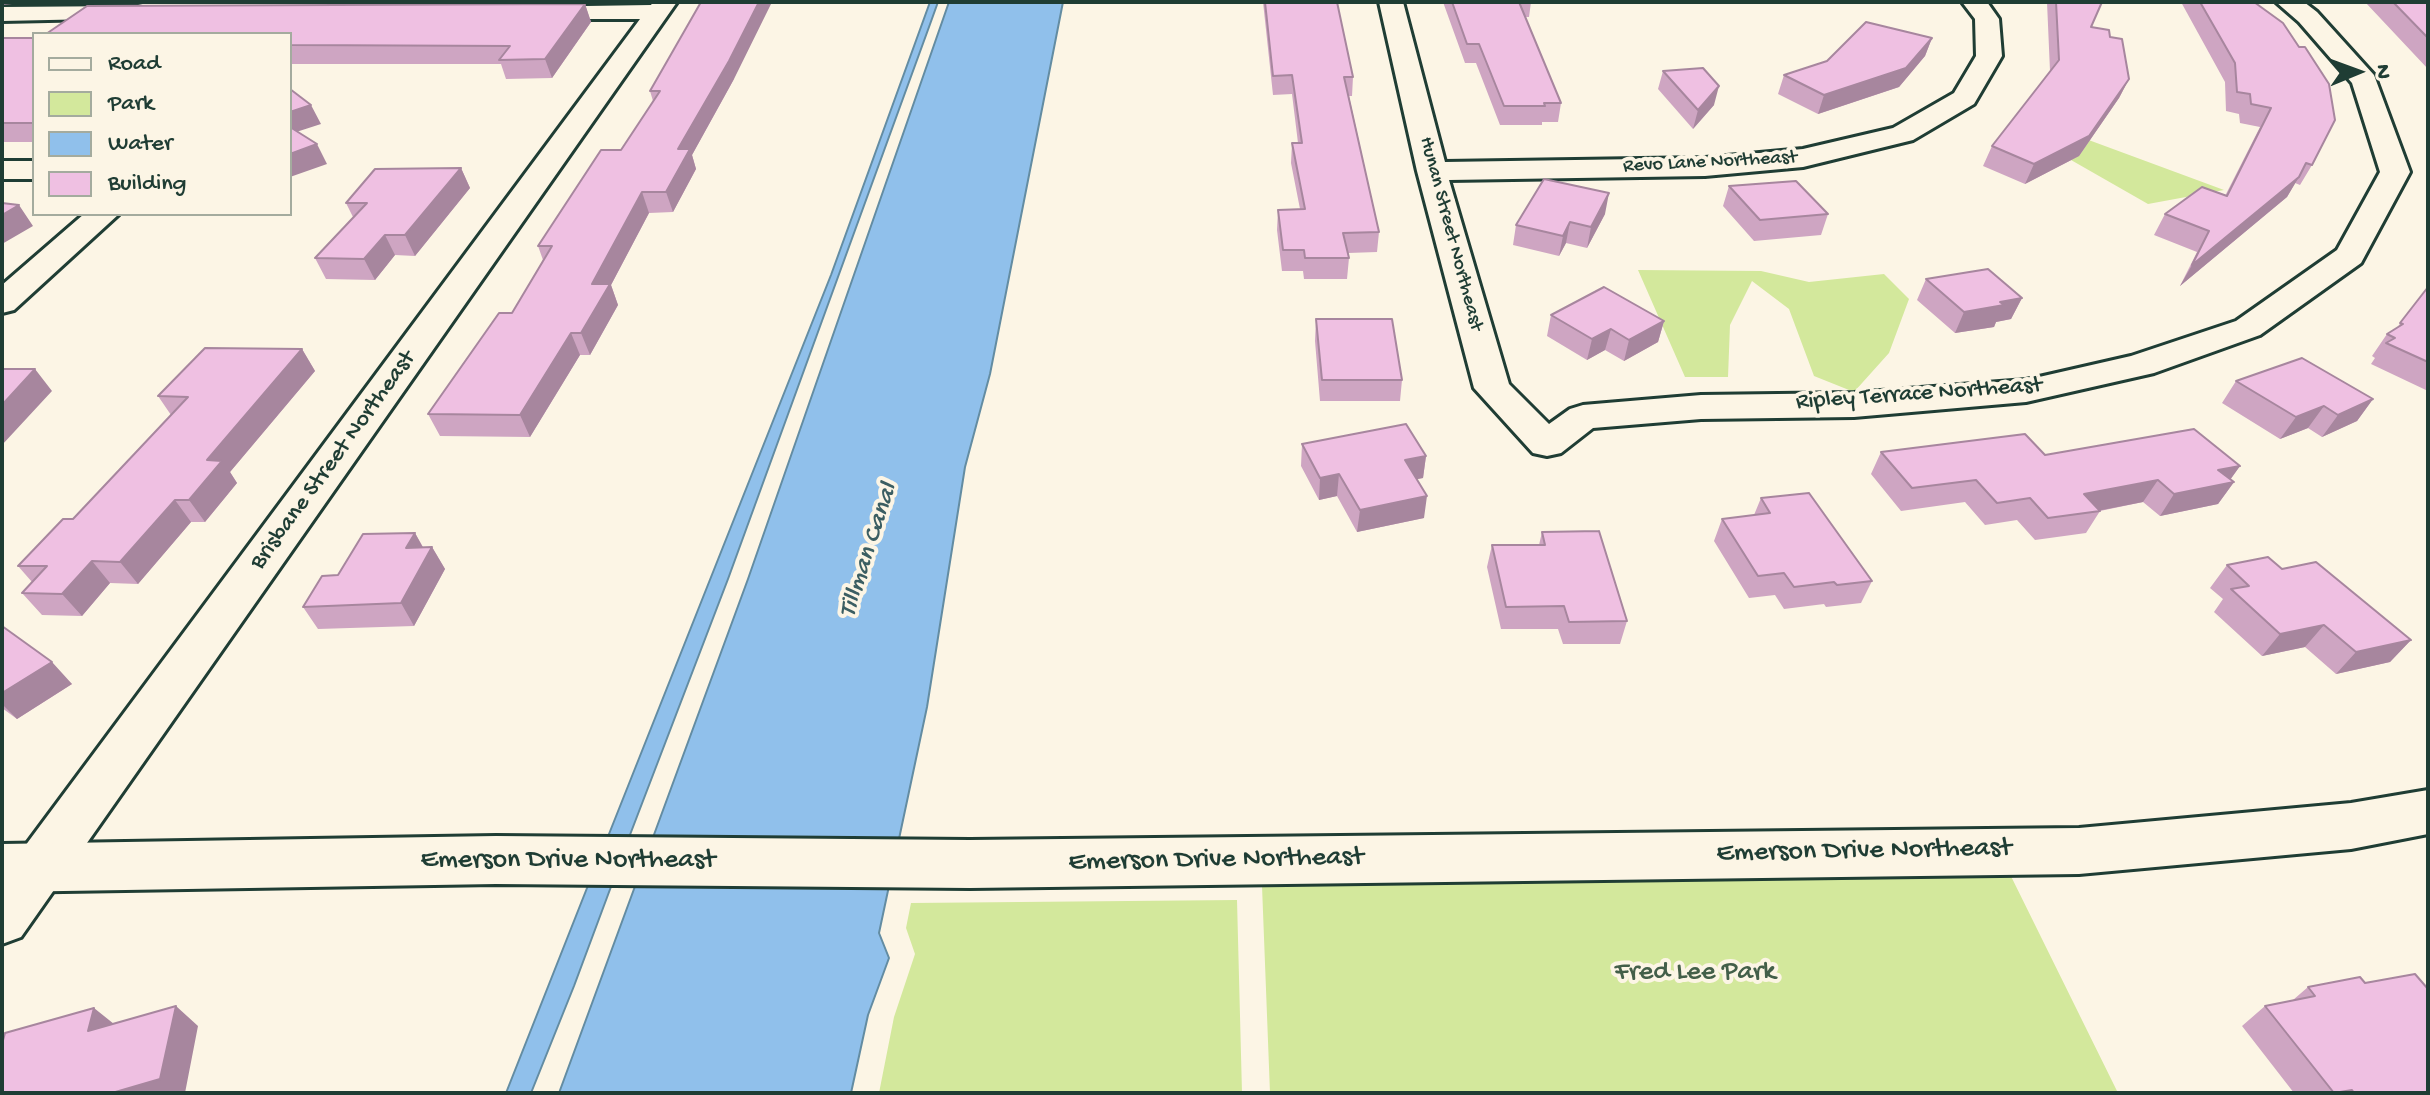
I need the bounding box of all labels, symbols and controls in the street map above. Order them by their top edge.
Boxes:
legend [32,32,292,216]
north arrow [2318,32,2398,112]
text: Road [108,50,160,79]
text: N [2369,64,2395,79]
text: Park [108,90,154,119]
text: Water [108,130,172,159]
street label: Hunan Street Northeast [1413,134,1487,334]
street label: Revo Lane Northeast [1622,146,1798,180]
text: Building [108,170,186,199]
street label: Brisbane Street Northeast [245,346,423,576]
street label: Ripley Terrace Northeast [1795,372,2043,418]
water label: Tillman Canal [834,480,906,622]
street label: Emerson Drive Northeast [1716,833,2012,871]
street label: Emerson Drive Northeast [1068,842,1364,880]
street label: Emerson Drive Northeast [420,845,716,879]
park label: Fred Lee Park [1615,957,1775,991]

